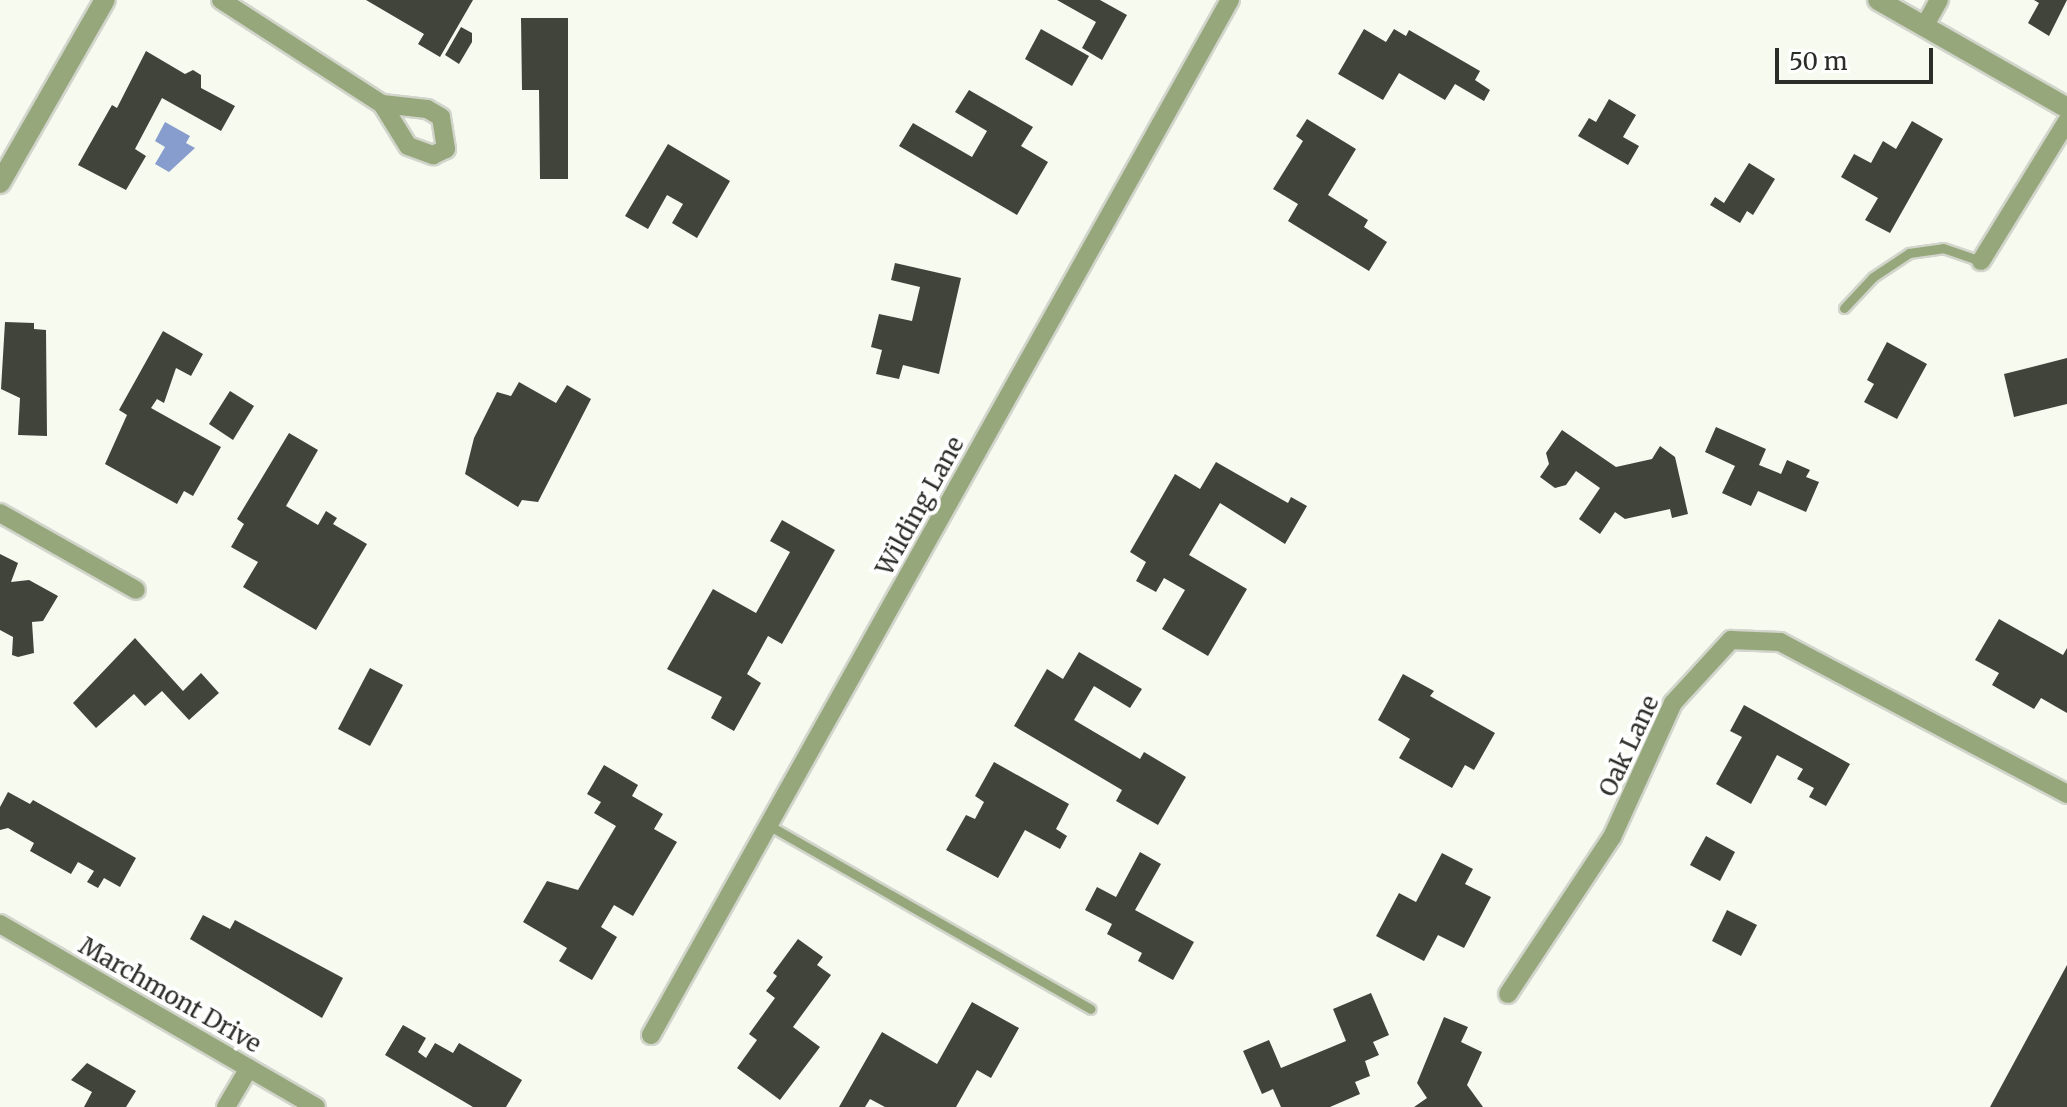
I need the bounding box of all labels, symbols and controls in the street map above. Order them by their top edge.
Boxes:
scale bar [1779,32,1937,82]
text: 50 m [1789,46,1848,77]
street label: Wilding Lane [870,432,970,580]
street label: Oak Lane [1593,691,1665,801]
street label: Marchmont Drive [74,931,266,1059]

